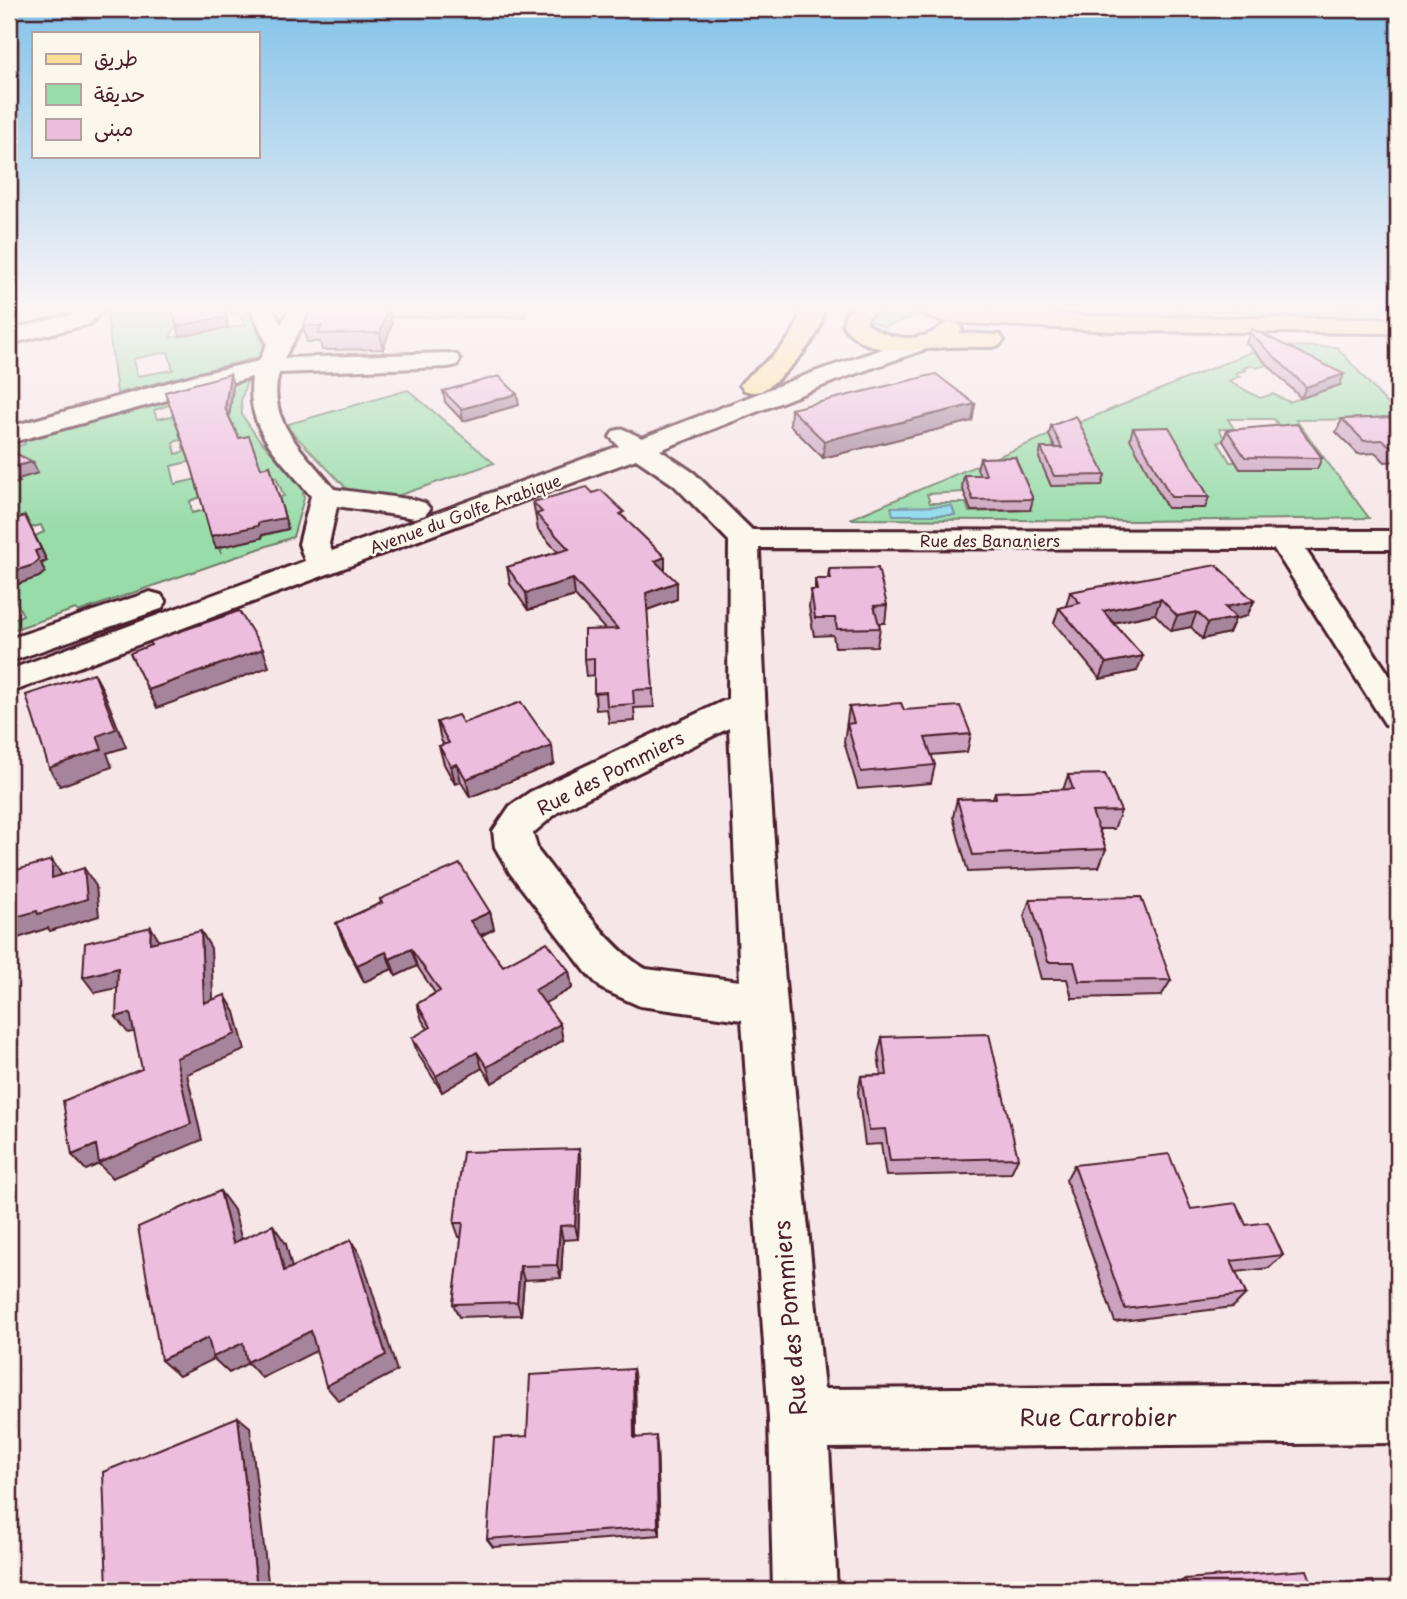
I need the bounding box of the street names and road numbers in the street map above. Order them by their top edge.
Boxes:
street label: Avenue du Golfe Arabique [366,467,564,559]
street label: Rue des Bananiers [920,528,1060,552]
street label: Rue des Pommiers [532,723,688,821]
street label: Rue des Pommiers [763,1219,815,1417]
street label: Rue Carrobier [1020,1399,1177,1434]

